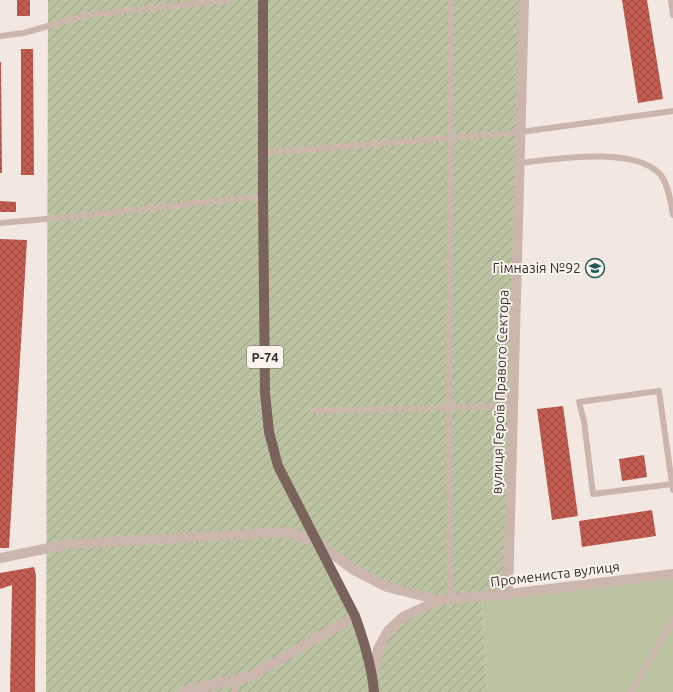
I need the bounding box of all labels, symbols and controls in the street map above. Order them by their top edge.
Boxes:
school or university icon: Гімназія №92 [584,257,606,279]
place label: Гімназія №92 [492,260,581,276]
street label: вулиця Героїв Правого Сектора [488,289,512,495]
road number: Р-74 [247,346,283,368]
street label: Промениста вулиця [489,558,621,590]

